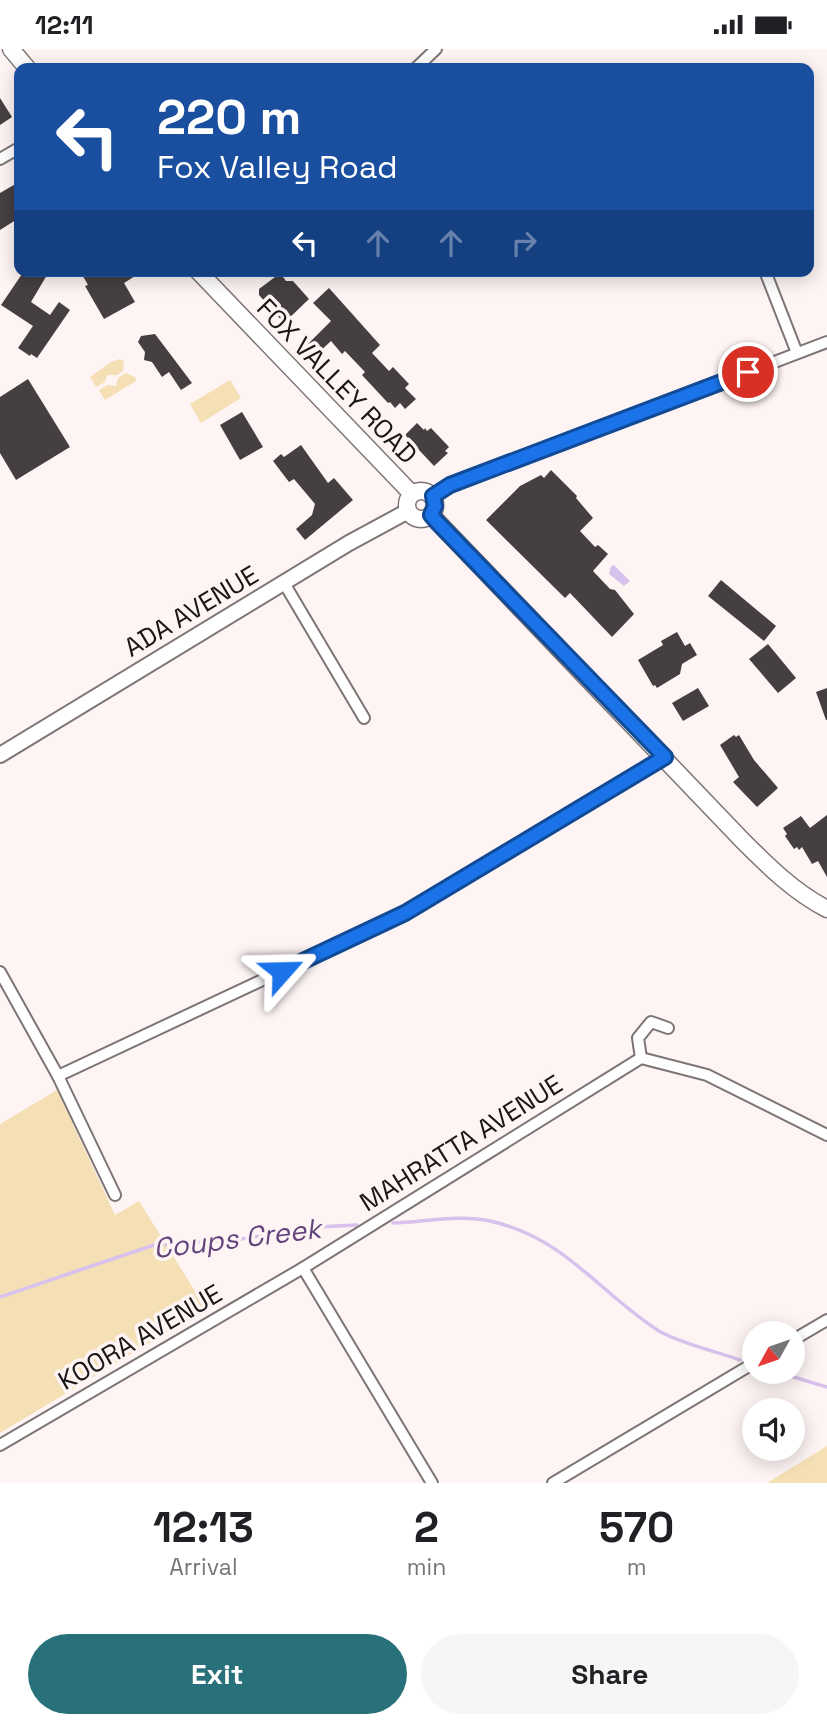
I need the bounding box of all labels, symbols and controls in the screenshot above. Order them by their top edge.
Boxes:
text: 12:11 [35,8,93,42]
text: 220 m [157,86,301,148]
icon: left [42,91,133,182]
text: Fox Valley Road [157,147,398,187]
icon: left [286,224,324,262]
icon: ahead [359,224,397,262]
icon: ahead [432,224,470,262]
icon: right [505,224,543,262]
street label: FOX VALLEY ROAD [249,291,425,471]
pin [718,342,778,402]
icon: arrive [729,353,767,391]
street label: ADA AVENUE [118,558,264,664]
position arrow [245,934,319,1008]
street label: MAHRATTA AVENUE [353,1067,569,1219]
water label: Coups Creek [151,1210,326,1266]
street label: KOORA AVENUE [52,1276,228,1398]
north arrow [742,1321,805,1384]
map controls [742,1321,805,1461]
button: sound [742,1398,805,1461]
text: 12:13 [153,1501,254,1554]
text: 2 [414,1501,439,1554]
text: 570 [599,1501,674,1554]
text: Arrival [169,1552,238,1582]
text: min [407,1552,446,1582]
text: m [627,1552,647,1582]
button: Exit [28,1634,407,1714]
button: Share [421,1634,799,1714]

